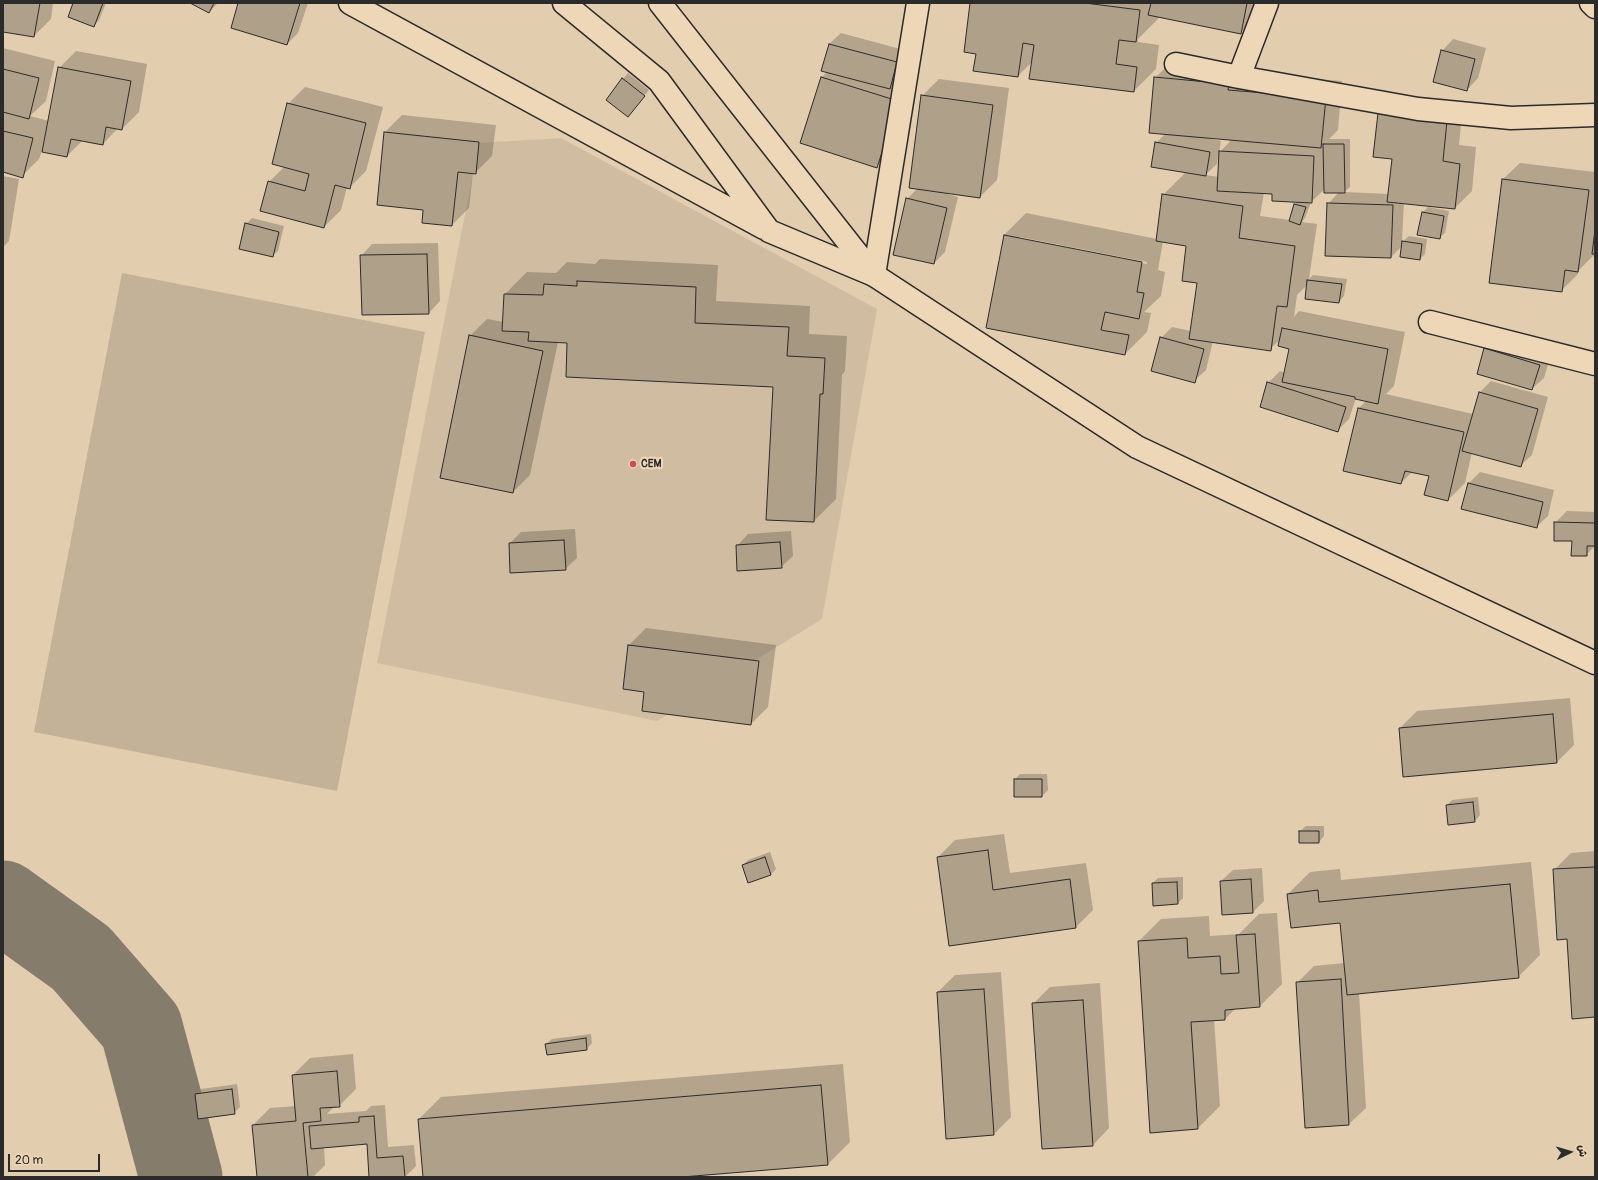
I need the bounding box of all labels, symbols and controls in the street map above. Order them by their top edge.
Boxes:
place label: CEM [641,457,661,471]
marker: CEM [628,459,638,469]
north arrow [1550,1132,1590,1172]
text: ش [1575,1144,1589,1158]
scale bar [10,1146,102,1172]
text: 20 m [15,1153,43,1168]

